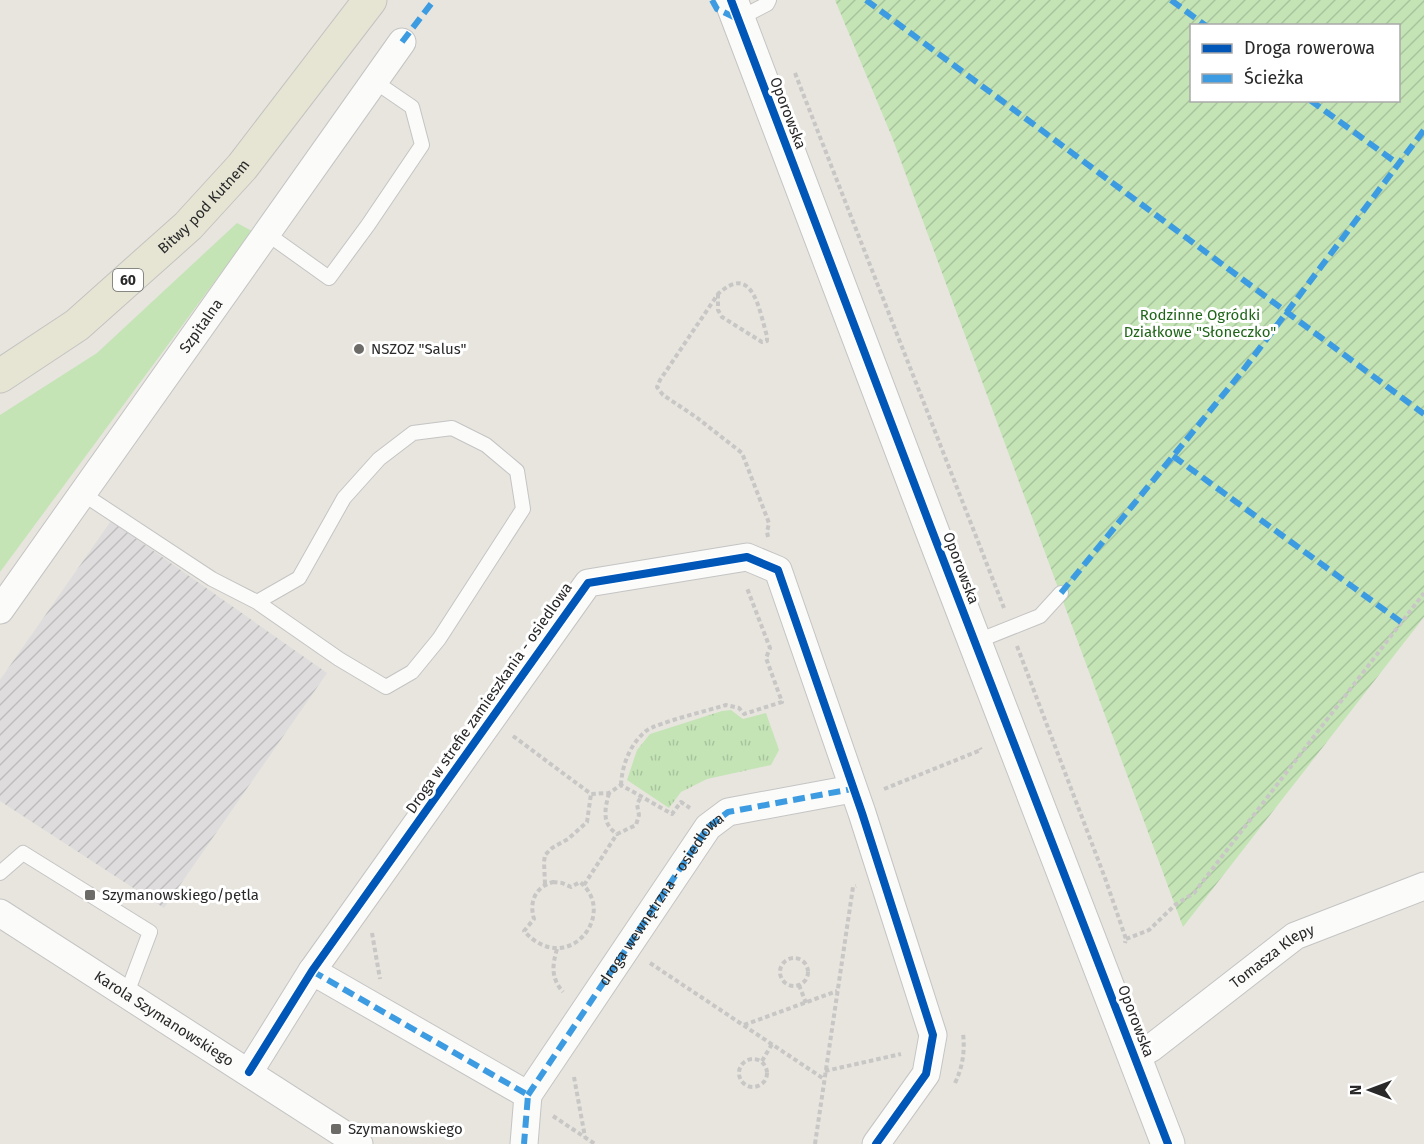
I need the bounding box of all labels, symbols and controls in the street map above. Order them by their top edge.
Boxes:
legend [1190,24,1400,102]
text: Droga rowerowa [1244,37,1375,59]
text: Ścieżka [1244,67,1304,89]
street label: Oporowska [766,75,810,151]
street label: Bitwy pod Kutnem [154,156,253,257]
road number: 60 [113,269,143,291]
street label: Szpitalna [176,295,226,357]
park label: Rodzinne Ogródki Działkowe "Słoneczko" [1124,306,1276,341]
place label: NSZOZ "Salus" [371,340,467,358]
marker: NSZOZ "Salus" [352,342,366,356]
street label: Oporowska [939,530,983,606]
street label: Droga w strefie zamieszkania - osiedlowa [402,579,576,817]
street label: droga wewnętrzna - osiedlowa [595,809,728,989]
place label: Szymanowskiego/pętla [102,886,259,904]
marker: Szymanowskiego/pętla [83,888,97,902]
street label: Tomasza Klepy [1227,920,1317,992]
street label: Karola Szymanowskiego [91,967,237,1070]
street label: Oporowska [1114,983,1158,1059]
north arrow [1340,1060,1400,1120]
text: N [1346,1085,1365,1095]
place label: Szymanowskiego [348,1120,463,1138]
marker: Szymanowskiego [329,1122,343,1136]

